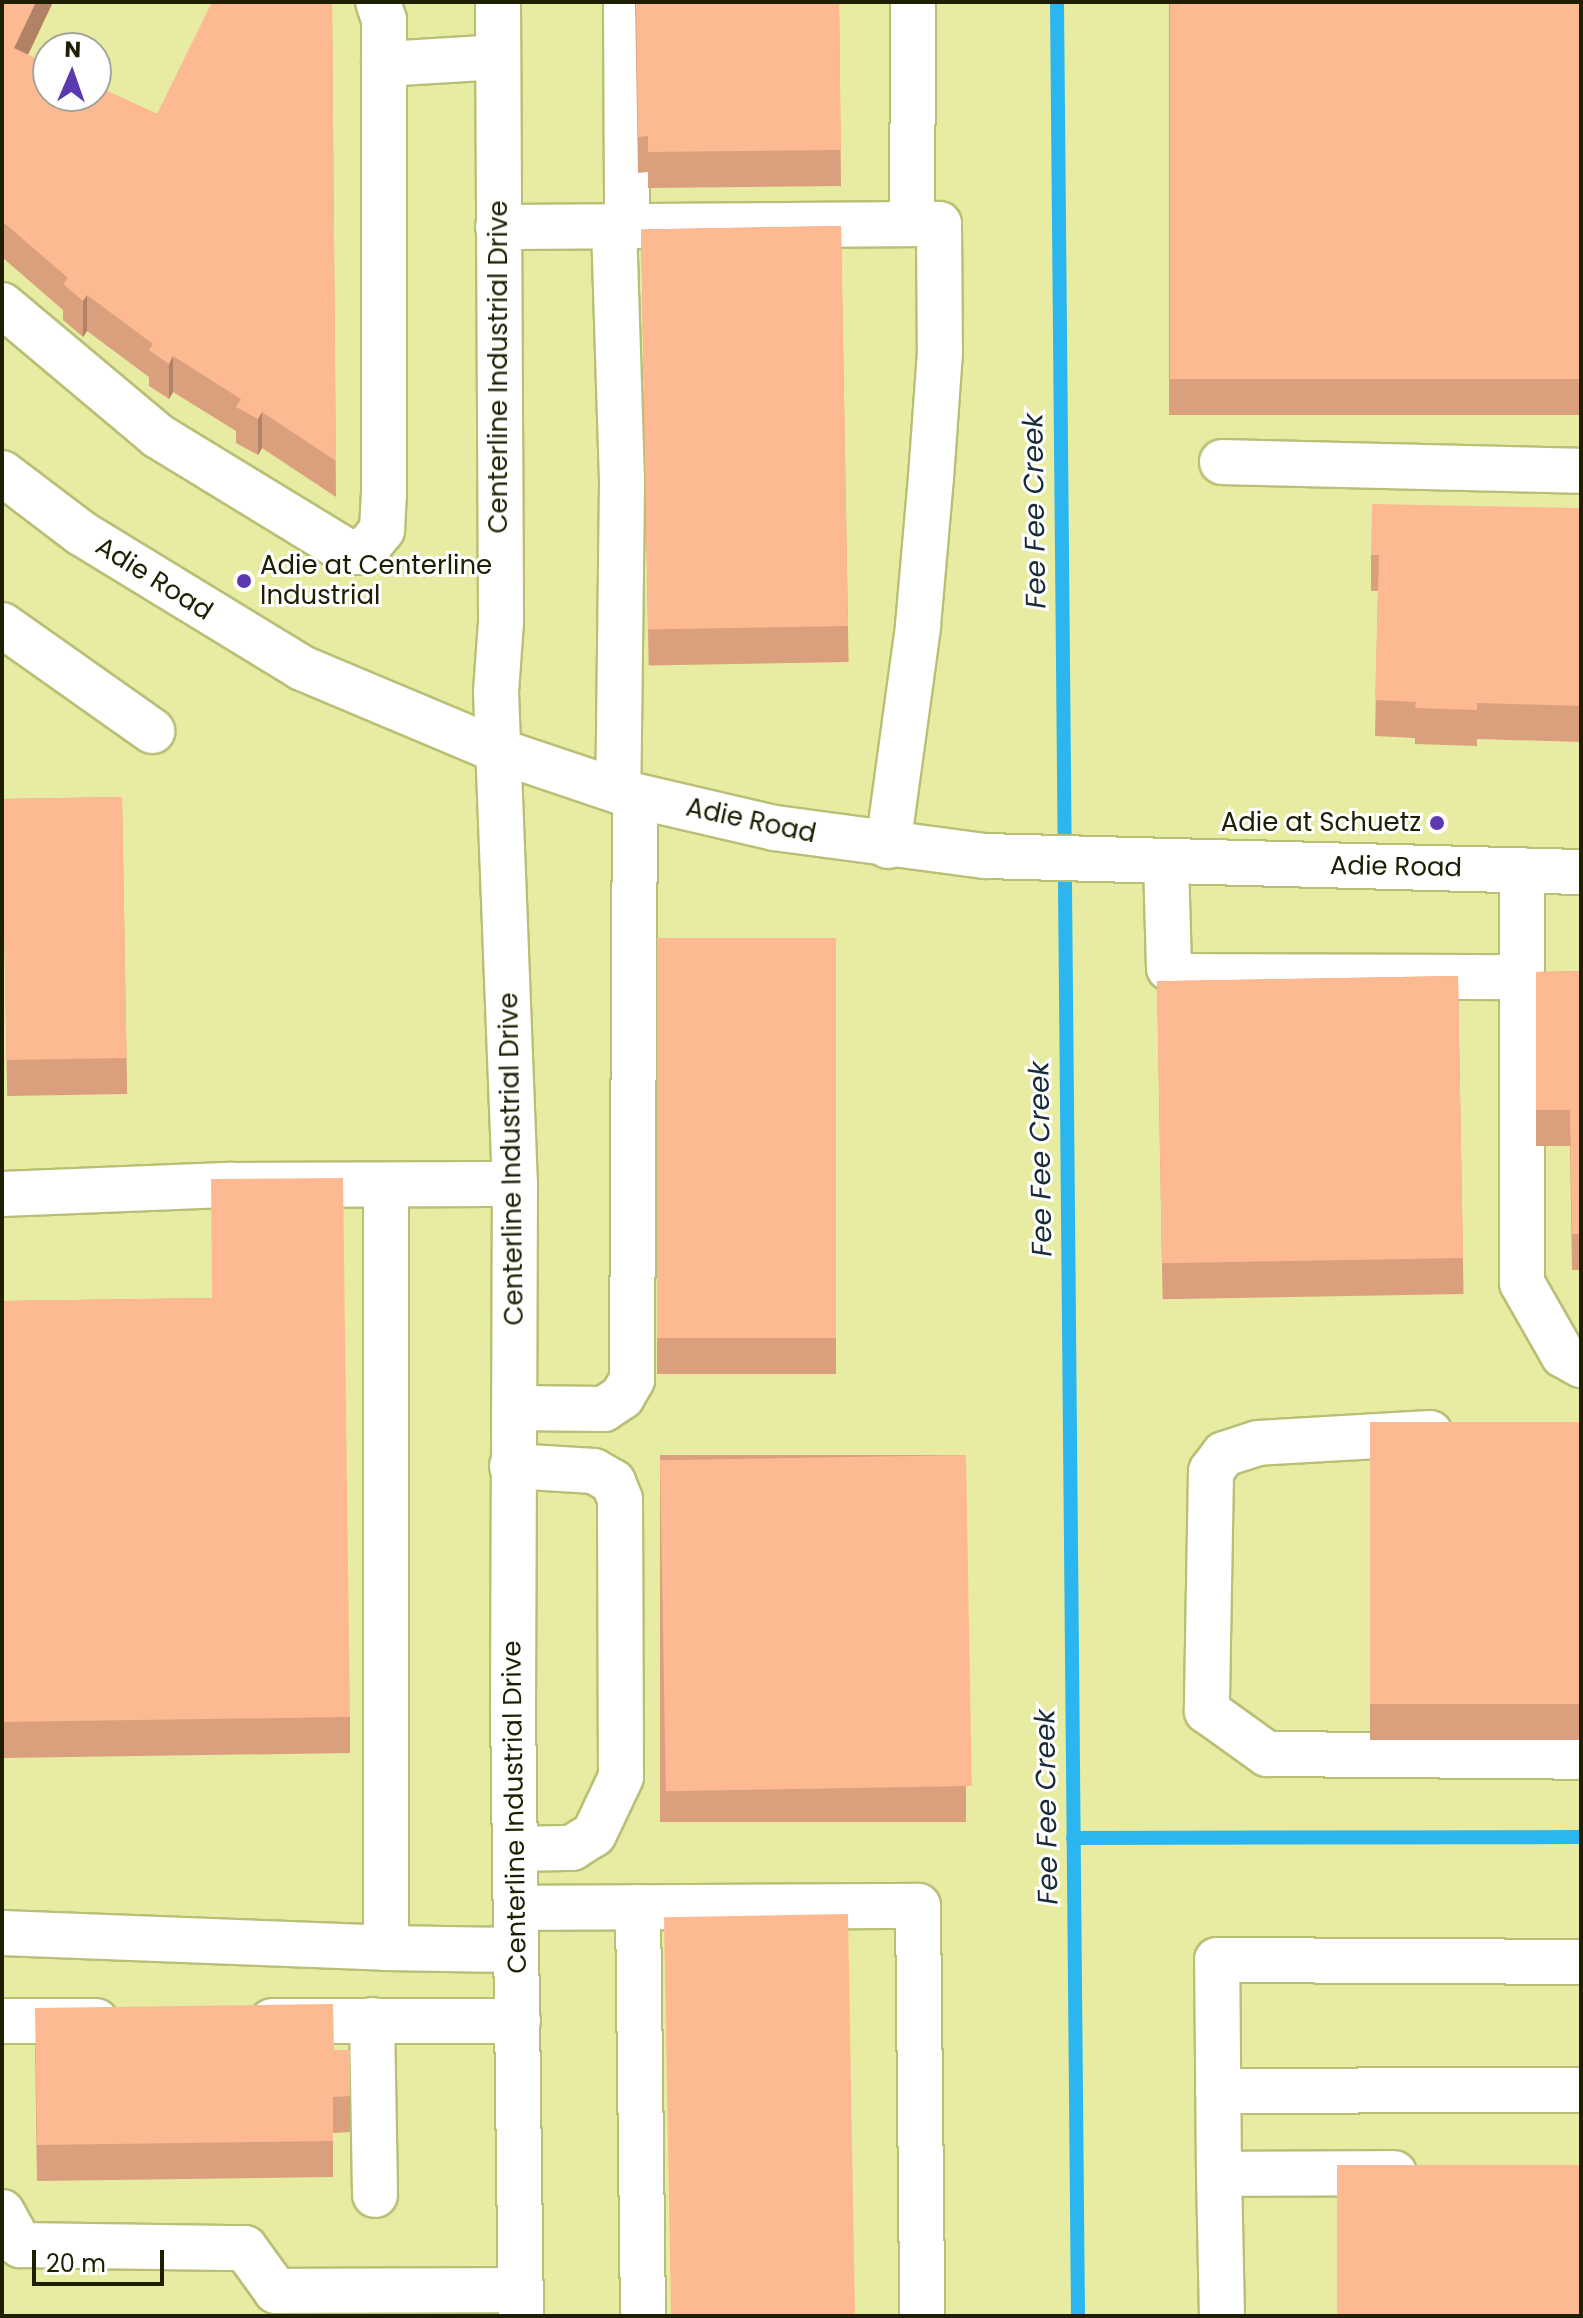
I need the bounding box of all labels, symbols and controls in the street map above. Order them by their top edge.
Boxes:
north arrow [32,32,112,112]
text: N [64,34,82,65]
street label: Centerline Industrial Drive [483,200,515,534]
water label: Fee Fee Creek [1016,413,1054,609]
street label: Adie Road [90,531,218,627]
place label: Adie at Centerline Industrial [260,550,492,612]
marker: Adie at Centerline Industrial [235,572,253,590]
street label: Adie Road [683,792,819,850]
place label: Adie at Schuetz [1221,807,1421,839]
marker: Adie at Schuetz [1428,814,1446,832]
street label: Adie Road [1330,850,1462,884]
street label: Centerline Industrial Drive [493,992,531,1326]
water label: Fee Fee Creek [1022,1061,1060,1257]
street label: Centerline Industrial Drive [496,1640,534,1974]
water label: Fee Fee Creek [1028,1709,1066,1905]
scale bar [36,2234,168,2284]
text: 20 m [46,2247,106,2280]

